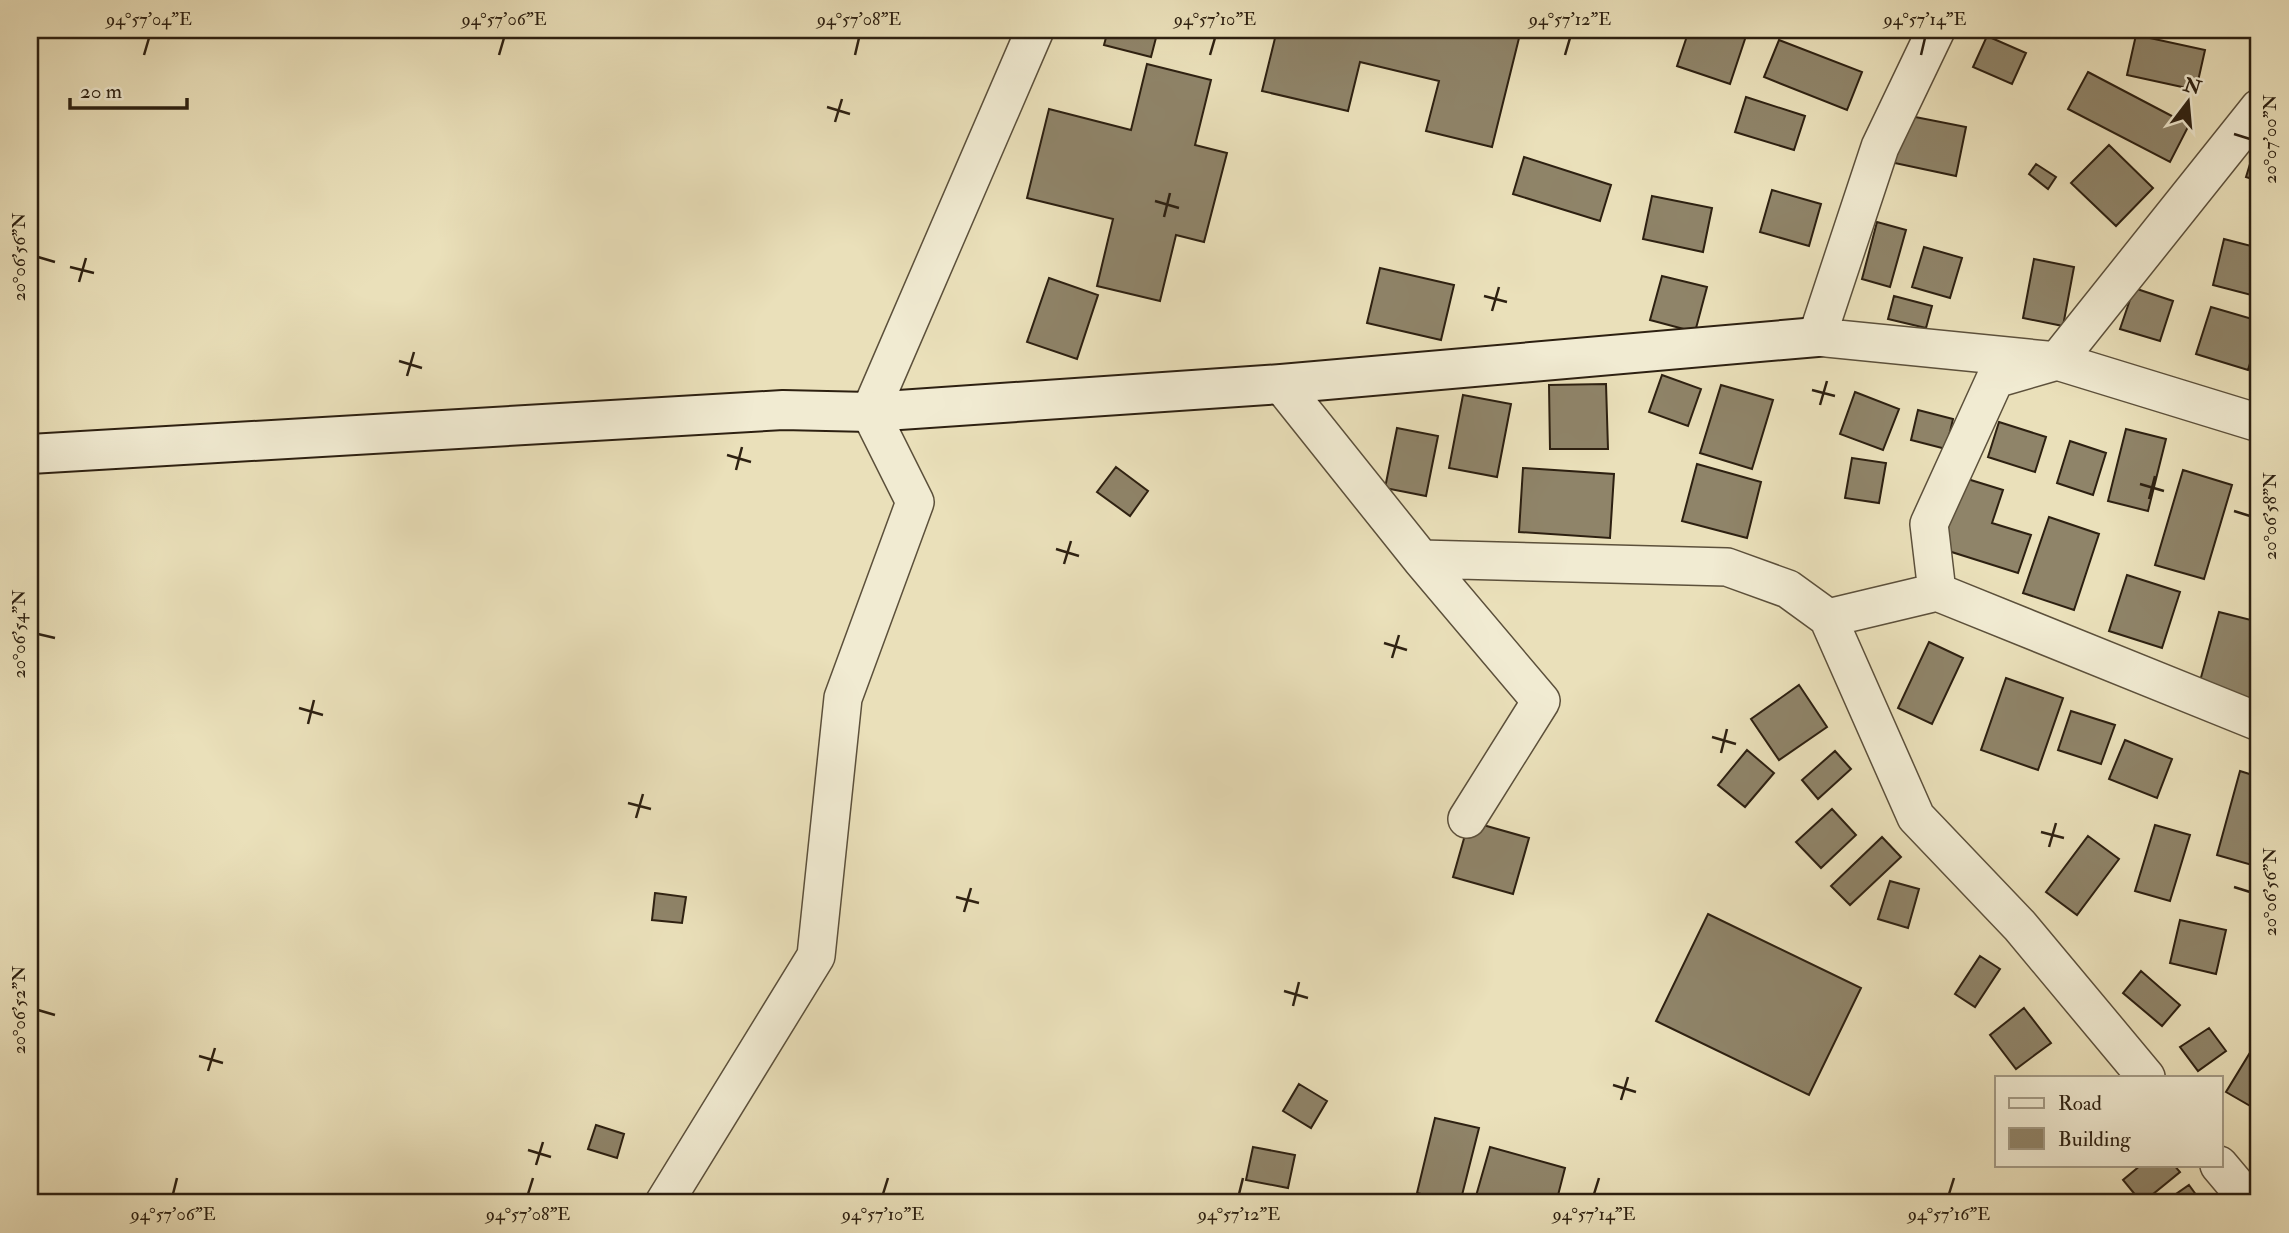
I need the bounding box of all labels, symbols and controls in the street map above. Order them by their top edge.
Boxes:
text: 94°57'04"E [104,8,192,31]
text: 94°57'06"E [459,8,547,31]
text: 94°57'08"E [815,8,901,31]
text: 94°57'10"E [1172,8,1256,31]
text: 94°57'12"E [1527,8,1611,31]
text: 94°57'14"E [1881,8,1967,31]
scale bar [70,66,187,110]
north arrow [2152,66,2222,136]
text: N [2180,72,2205,101]
text: 20 m [80,78,122,105]
text: 20°07'00"N [2259,94,2282,184]
text: 20°06'56"N [8,213,31,301]
text: 20°06'58"N [2259,472,2282,560]
text: 20°06'54"N [8,590,31,678]
text: 20°06'56"N [2259,848,2282,936]
text: 20°06'52"N [8,966,31,1054]
legend [1995,1076,2222,1166]
text: Road [2058,1090,2103,1117]
text: Building [2058,1126,2131,1153]
text: 94°57'06"E [128,1203,216,1226]
text: 94°57'08"E [484,1203,570,1226]
text: 94°57'10"E [840,1203,924,1226]
text: 94°57'12"E [1196,1203,1280,1226]
text: 94°57'14"E [1550,1203,1636,1226]
text: 94°57'16"E [1906,1203,1990,1226]

